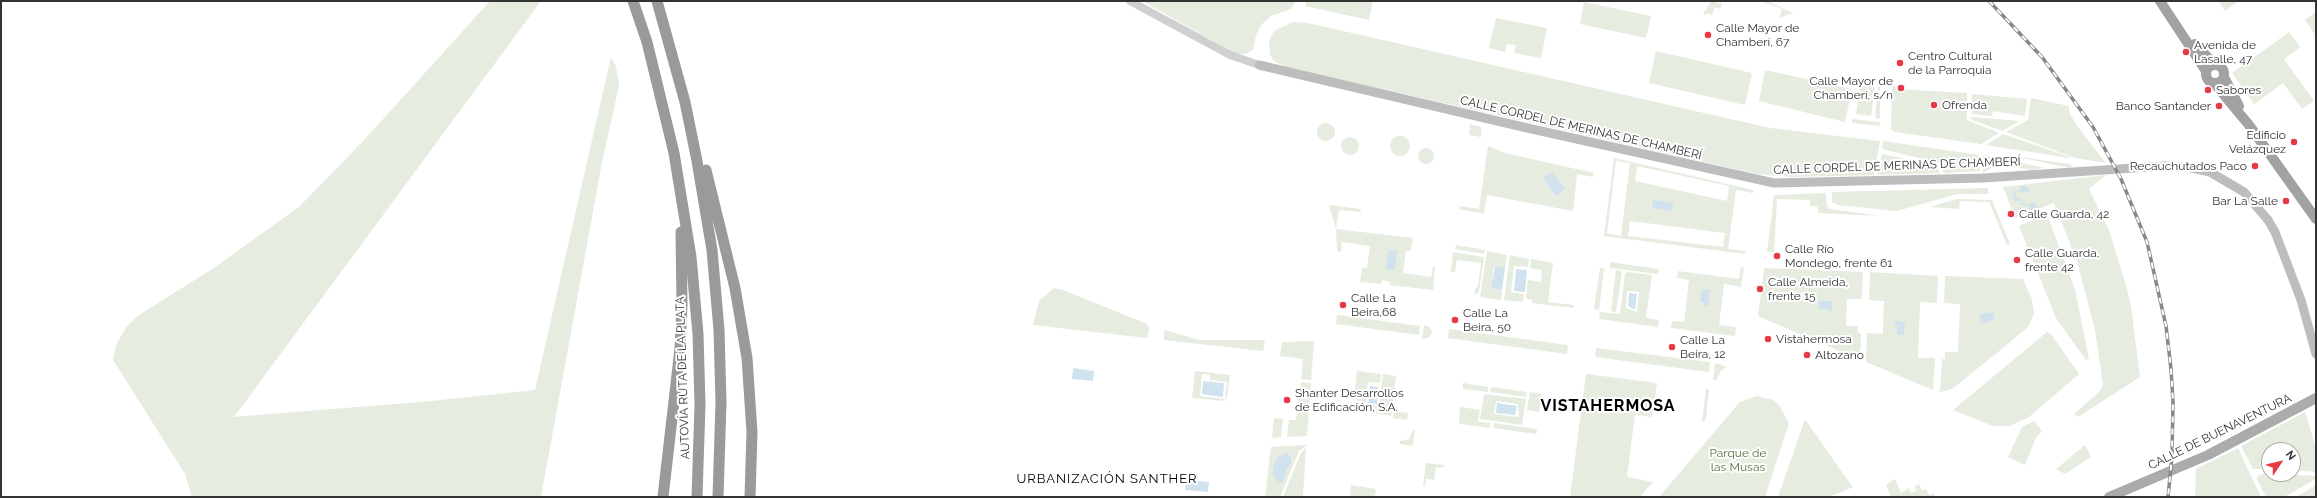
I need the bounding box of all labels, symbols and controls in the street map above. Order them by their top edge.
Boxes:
place label: Calle Mayor de Chamberí, 67 [1716,21,1799,49]
marker: Calle Mayor de Chamberí, 67 [1703,30,1713,40]
place label: Avenida de Lasalle, 47 [2194,38,2256,66]
marker: Avenida de Lasalle, 47 [2181,47,2191,57]
place label: Centro Cultural de la Parroquia [1908,49,1992,77]
marker: Centro Cultural de la Parroquia [1895,58,1905,68]
place label: Calle Mayor de Chamberí, s/n [1810,74,1893,102]
marker: Calle Mayor de Chamberí, s/n [1896,83,1906,93]
place label: Sabores [2216,83,2261,97]
marker: Sabores [2203,85,2213,95]
street label: CALLE CORDEL DE MERINAS DE CHAMBERÍ [1459,93,1703,163]
place label: Ofrenda [1942,98,1987,112]
place label: Banco Santander [2116,99,2211,113]
marker: Ofrenda [1929,100,1939,110]
marker: Banco Santander [2214,101,2224,111]
place label: Edificio Velázquez [2229,128,2286,156]
marker: Edificio Velázquez [2289,137,2299,147]
street label: CALLE CORDEL DE MERINAS DE CHAMBERÍ [1773,154,2021,178]
place label: Recauchutados Paco [2130,159,2247,173]
marker: Recauchutados Paco [2250,161,2260,171]
place label: Bar La Salle [2212,194,2278,208]
marker: Bar La Salle [2281,196,2291,206]
place label: Calle Guarda, 42 [2019,207,2109,221]
marker: Calle Guarda, 42 [2006,209,2016,219]
place label: Calle Río Mondego, frente 61 [1785,242,1892,270]
place label: Calle Guarda, frente 42 [2025,246,2099,274]
marker: Calle Río Mondego, frente 61 [1772,251,1782,261]
marker: Calle Guarda, frente 42 [2012,255,2022,265]
place label: Calle Almeida, frente 15 [1768,275,1848,303]
marker: Calle Almeida, frente 15 [1755,284,1765,294]
place label: Calle La Beira,68 [1351,291,1396,319]
street label: AUTOVÍA RUTA DE LA PLATA [673,296,693,460]
marker: Calle La Beira,68 [1338,300,1348,310]
place label: Calle La Beira, 50 [1463,306,1511,334]
marker: Calle La Beira, 50 [1450,315,1460,325]
place label: Vistahermosa [1776,332,1852,346]
place label: Calle La Beira, 12 [1680,333,1726,361]
marker: Vistahermosa [1763,334,1773,344]
marker: Calle La Beira, 12 [1667,342,1677,352]
place label: Altozano [1815,348,1864,362]
marker: Altozano [1802,350,1812,360]
place label: Shanter Desarrollos de Edificación, S.A. [1295,386,1404,414]
street label: CALLE DE BUENAVENTURA [2146,391,2294,473]
marker: Shanter Desarrollos de Edificación, S.A. [1282,395,1292,405]
district label: VISTAHERMOSA [1540,396,1676,416]
north arrow [2261,442,2301,482]
park label: Parque de las Musas [1709,446,1767,474]
district label: URBANIZACIÓN SANTHER [1016,471,1198,487]

